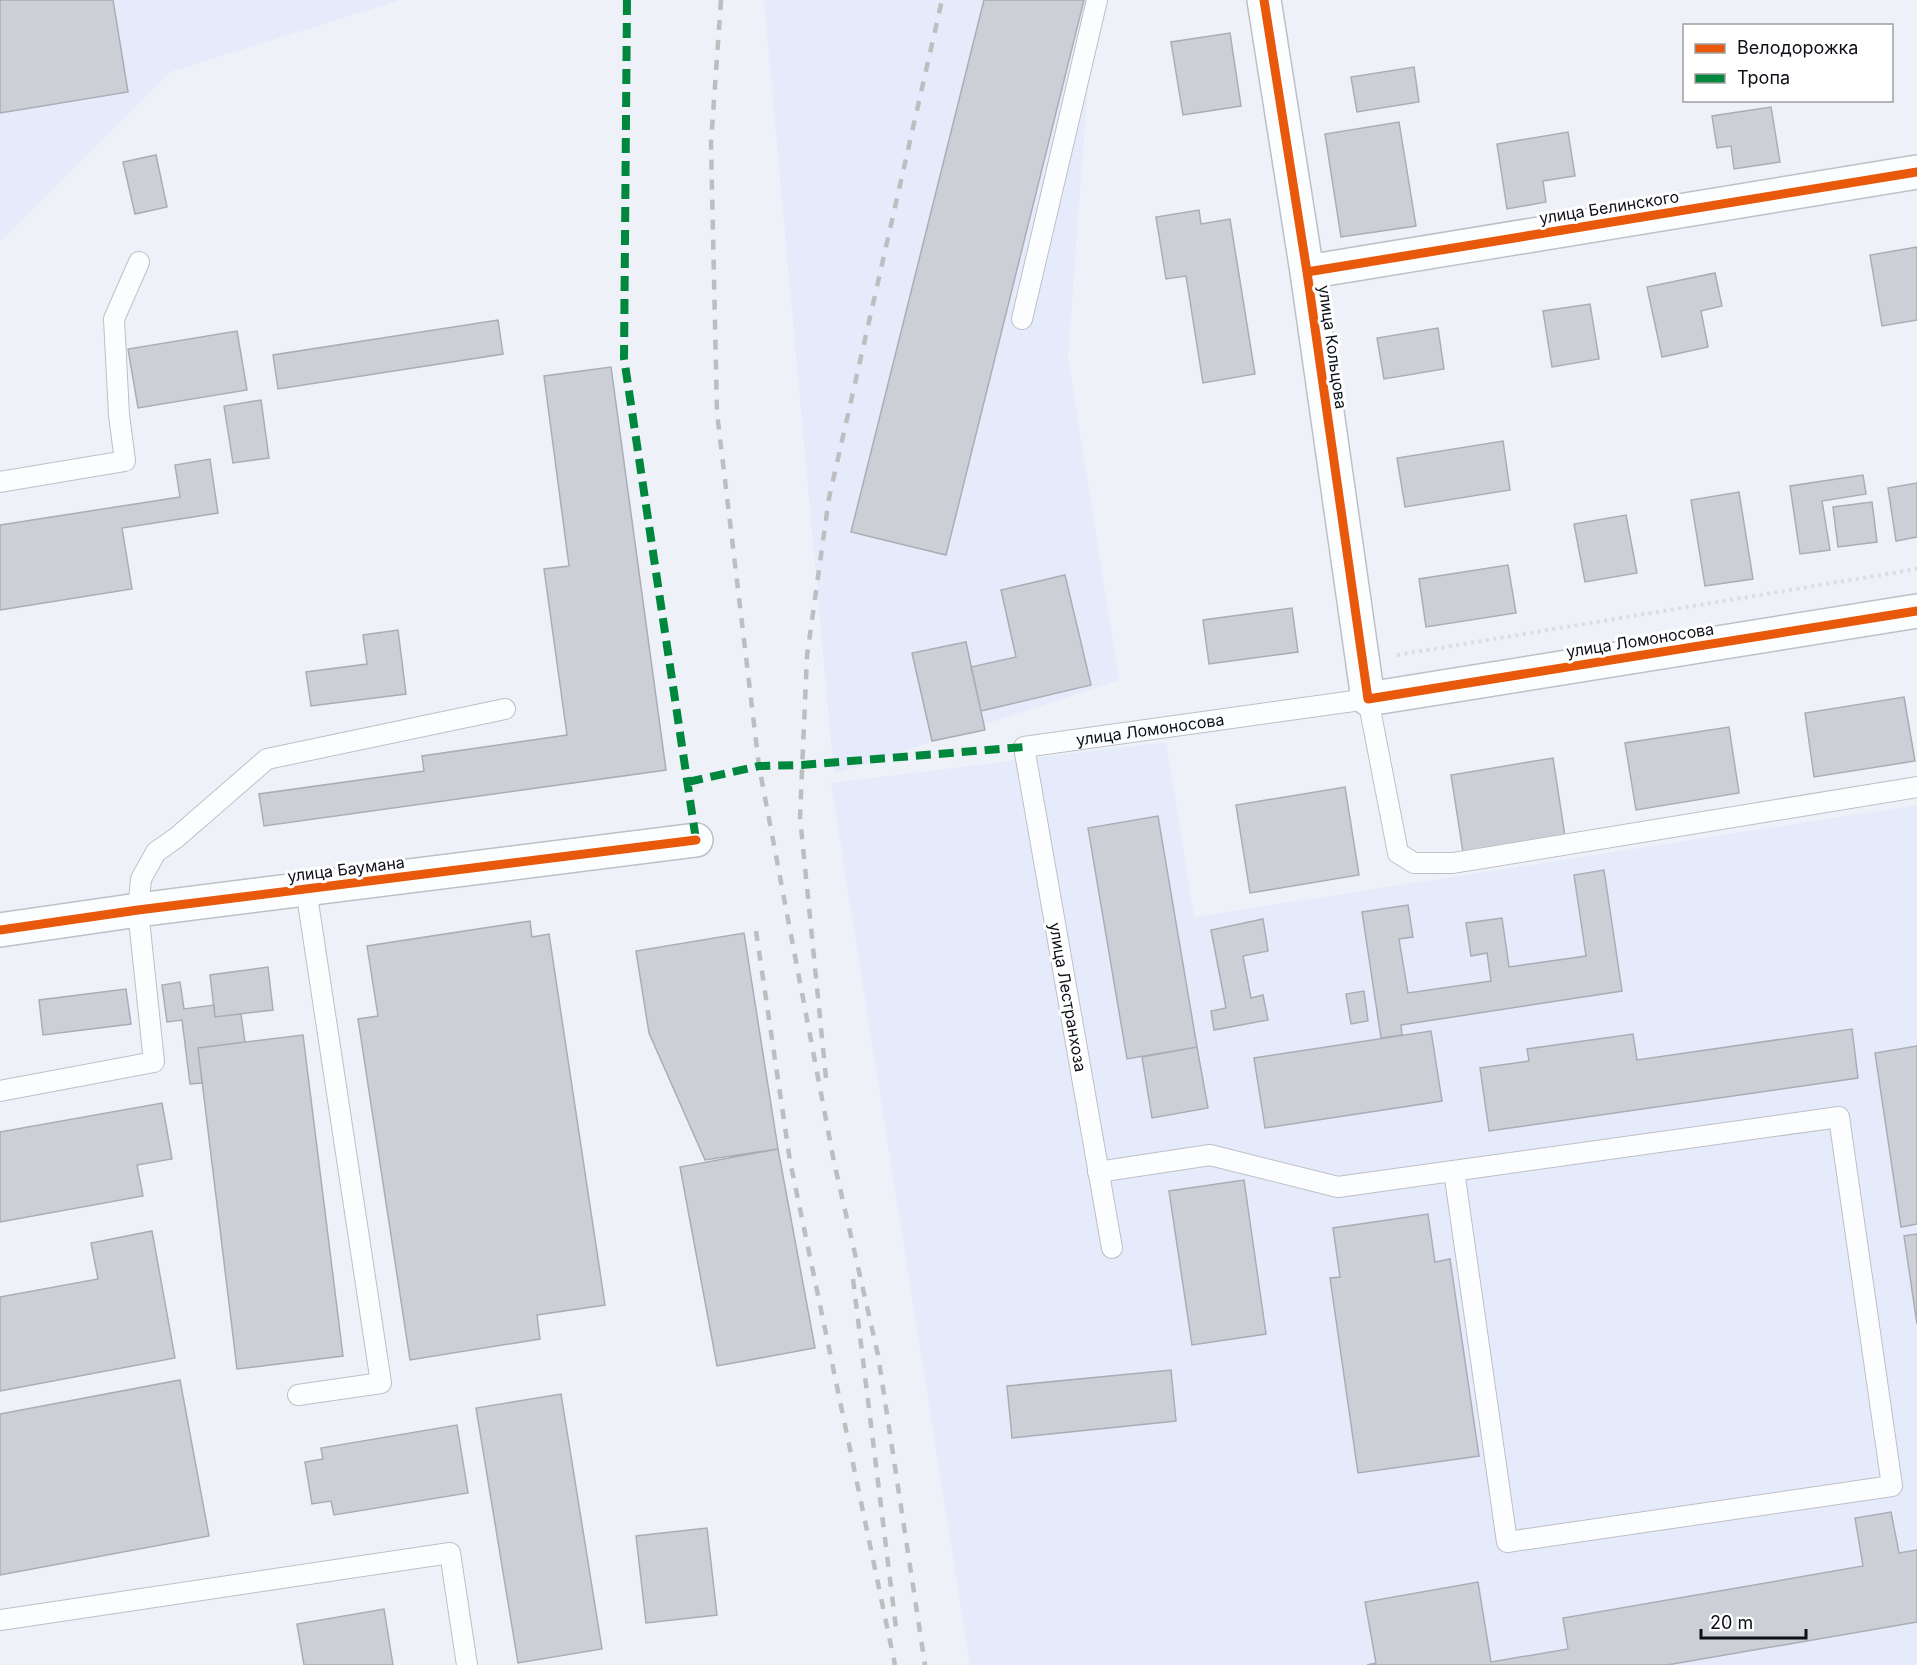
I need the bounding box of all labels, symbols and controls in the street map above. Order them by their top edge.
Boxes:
legend [1683,24,1893,102]
text: Велодорожка [1737,37,1858,58]
text: Тропа [1737,67,1790,88]
street label: улица Белинского [1538,186,1680,228]
street label: улица Кольцова [1314,284,1352,410]
street label: улица Ломоносова [1565,618,1715,662]
street label: улица Ломоносова [1075,709,1225,750]
street label: улица Баумана [286,852,406,886]
street label: улица Лестранхоза [1045,921,1091,1073]
scale bar [1701,1602,1806,1640]
text: 20 m [1710,1612,1753,1633]

